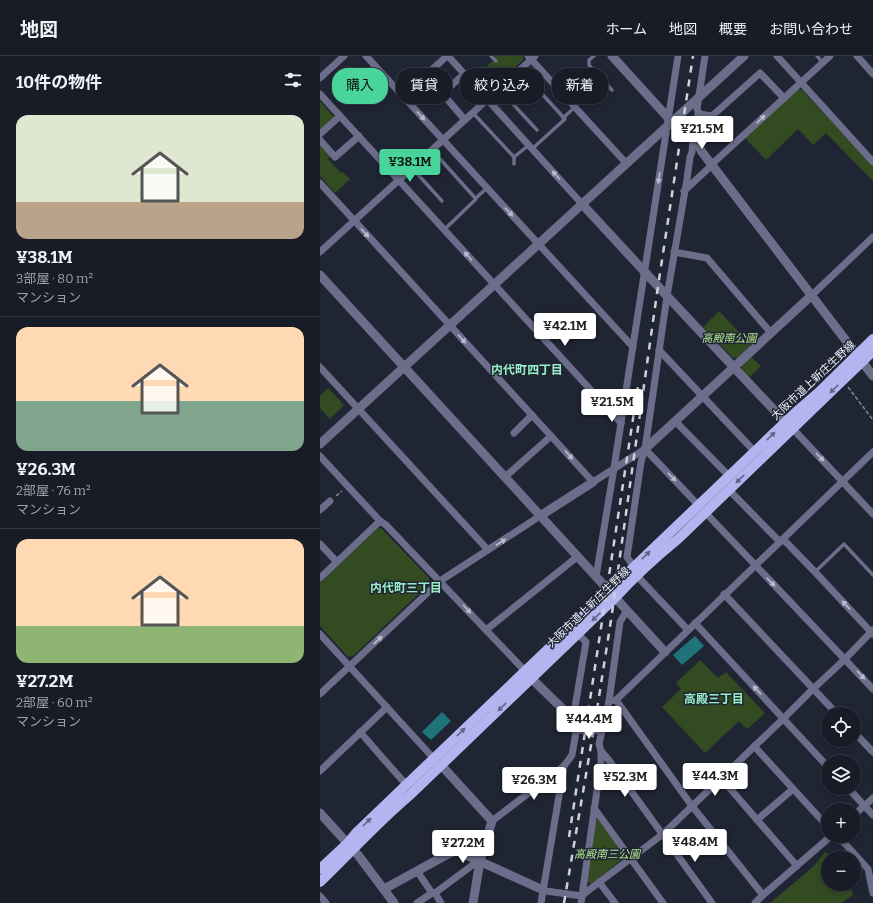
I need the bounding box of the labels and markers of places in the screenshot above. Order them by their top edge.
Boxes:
pin: ¥21.5M [669,116,735,150]
pin: ¥38.1M [377,149,443,183]
pin: ¥42.1M [532,313,598,347]
pin: ¥21.5M [579,389,645,423]
pin: ¥44.4M [556,706,622,740]
pin: ¥44.3M [682,763,748,797]
pin: ¥52.3M [592,764,658,798]
pin: ¥26.3M [501,767,567,801]
pin: ¥48.4M [662,829,728,863]
pin: ¥27.2M [430,830,496,864]

